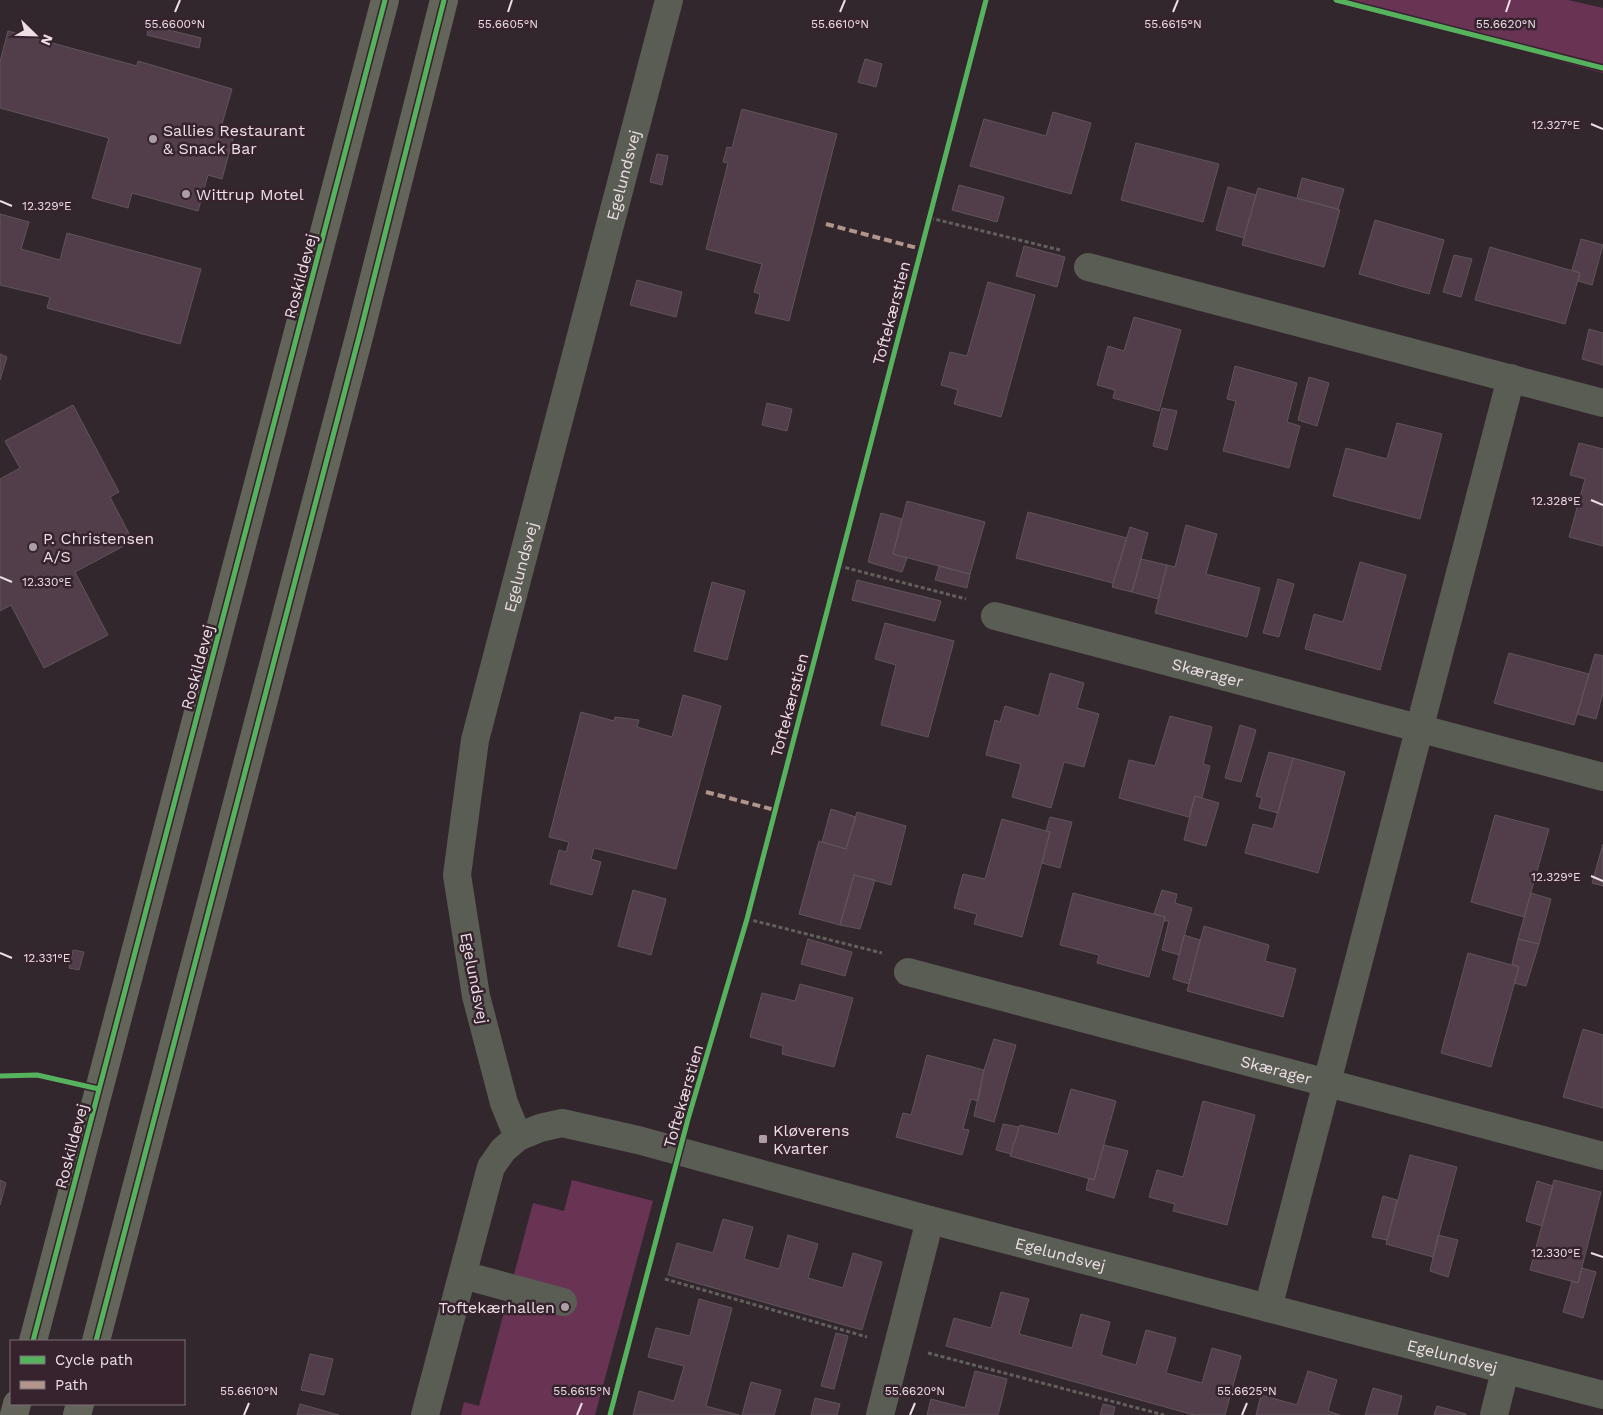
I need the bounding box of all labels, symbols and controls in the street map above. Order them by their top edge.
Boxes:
north arrow [10,10,60,60]
text: 55.6600°N [145,17,205,31]
text: 55.6605°N [478,17,538,31]
text: 55.6610°N [811,17,869,31]
text: 55.6615°N [1144,17,1202,31]
text: 55.6620°N [1476,17,1536,31]
text: N [38,32,56,48]
text: 12.327°E [1532,118,1581,132]
place label: Sallies Restaurant & Snack Bar [163,121,305,158]
street label: Egelundsvej [603,128,645,223]
marker: Sallies Restaurant & Snack Bar [147,133,159,145]
place label: Wittrup Motel [196,185,304,204]
marker: Wittrup Motel [180,188,192,200]
text: 12.329°E [22,199,72,213]
street label: Roskildevej [280,231,321,321]
street label: Toftekærstien [868,259,914,367]
text: 12.328°E [1531,494,1581,508]
street label: Egelundsvej [500,520,542,614]
place label: P. Christensen A/S [43,529,154,566]
marker: P. Christensen A/S [27,541,39,553]
text: 12.330°E [22,575,72,589]
street label: Roskildevej [177,622,218,712]
street label: Toftekærstien [766,651,812,759]
street label: Skærager [1170,654,1246,691]
text: 12.329°E [1531,870,1581,884]
street label: Egelundsvej [456,931,493,1025]
text: 12.331°E [24,951,71,965]
street label: Toftekærstien [660,1042,707,1150]
street label: Skærager [1238,1051,1314,1089]
street label: Roskildevej [51,1101,92,1191]
place label: Kløverens Kvarter [773,1121,849,1158]
marker: Kløverens Kvarter [757,1133,769,1145]
street label: Egelundsvej [1013,1234,1108,1275]
text: 12.330°E [1531,1246,1581,1260]
place label: Toftekærhallen [439,1298,555,1317]
marker: Toftekærhallen [559,1301,571,1313]
street label: Egelundsvej [1405,1335,1500,1377]
legend [10,1340,185,1405]
text: Cycle path [55,1351,133,1369]
text: Path [55,1376,88,1394]
text: 55.6610°N [220,1384,278,1398]
text: 55.6615°N [553,1384,611,1398]
text: 55.6620°N [885,1384,945,1398]
text: 55.6625°N [1217,1384,1277,1398]

